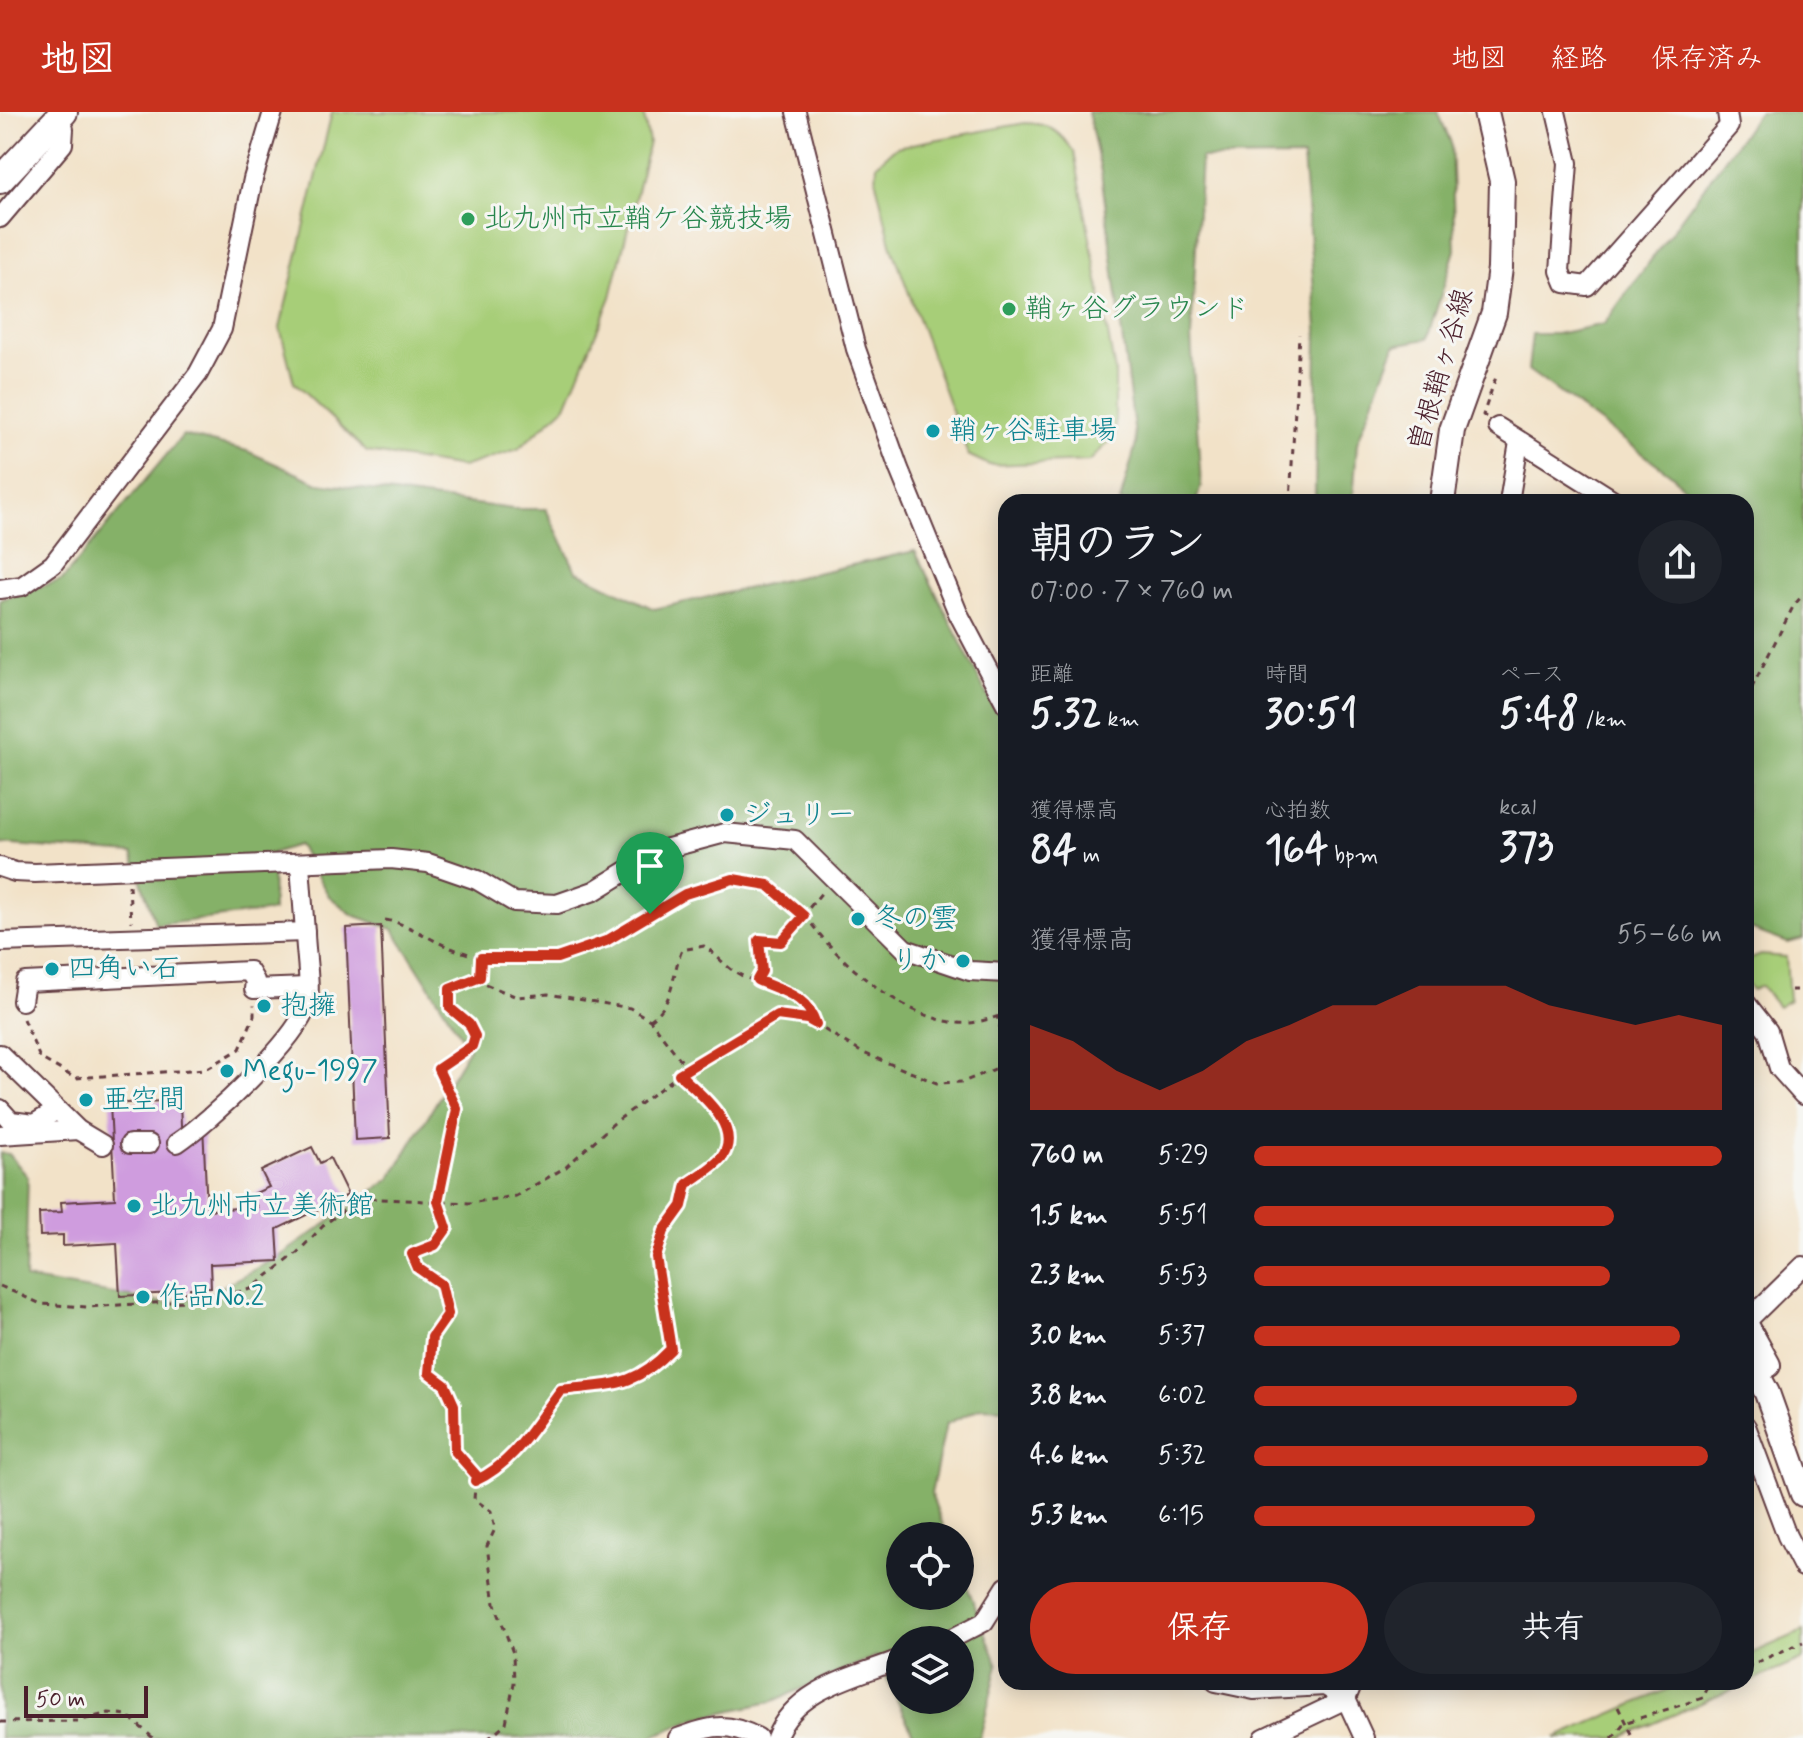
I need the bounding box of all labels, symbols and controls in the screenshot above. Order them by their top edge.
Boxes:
text: 地図 [40,36,116,85]
text: 地図 [1451,41,1507,78]
text: 経路 [1551,41,1607,78]
text: 保存済み [1651,41,1763,78]
place label: 北九州市立鞘ケ谷競技場 [484,201,792,238]
marker: 北九州市立鞘ケ谷競技場 [459,210,477,228]
street label: 曽根鞘ヶ谷線 [1401,284,1483,456]
place label: 鞘ヶ谷グラウンド [1025,291,1249,328]
marker: 鞘ヶ谷グラウンド [1000,300,1018,318]
place label: 鞘ヶ谷駐車場 [949,413,1117,450]
marker: 鞘ヶ谷駐車場 [924,422,942,440]
text: 朝のラン [1030,516,1206,574]
button: share [1638,520,1722,604]
text: 07:00 · 7 × 760 m [1030,575,1233,609]
text: 距離 [1030,661,1074,689]
text: 時間 [1265,661,1309,689]
text: ペース [1499,661,1564,689]
text: 5.32 [1030,689,1102,741]
text: 30:51 [1265,689,1358,741]
text: 5:48 [1499,689,1579,741]
text: km [1102,706,1140,734]
text: /km [1579,706,1627,734]
text: kcal [1499,794,1536,822]
place label: ジュリー [743,797,855,834]
text: 獲得標高 [1030,797,1118,825]
text: 心拍数 [1265,797,1331,825]
marker: ジュリー [718,806,736,824]
text: 373 [1499,822,1554,874]
text: 84 [1030,825,1077,877]
text: 164 [1265,825,1328,877]
pin [616,832,684,914]
text: m [1077,842,1100,870]
text: bpm [1328,842,1378,870]
icon: arrive [628,844,672,888]
place label: 冬の雲 [874,901,958,938]
marker: 冬の雲 [849,910,867,928]
text: 55–66 m [1617,918,1722,952]
text: 獲得標高 [1030,924,1134,958]
place label: りか [891,943,947,980]
place label: 四角い石 [68,951,180,988]
marker: りか [954,952,972,970]
marker: 四角い石 [43,960,61,978]
place label: 抱擁 [280,988,336,1025]
marker: 抱擁 [255,997,273,1015]
place label: Megu-1997 [243,1053,378,1093]
marker: Megu-1997 [218,1062,236,1080]
place label: 亜空間 [102,1082,186,1119]
marker: 亜空間 [77,1091,95,1109]
text: 760 m [1030,1139,1104,1173]
text: 5:29 [1158,1139,1209,1173]
place label: 北九州市立美術館 [150,1188,374,1225]
marker: 北九州市立美術館 [125,1197,143,1215]
text: 1.5 km [1030,1199,1108,1233]
text: 5:51 [1158,1199,1207,1233]
text: 2.3 km [1030,1259,1105,1293]
text: 5:53 [1158,1259,1207,1293]
place label: 作品No.2 [159,1279,265,1316]
marker: 作品No.2 [134,1288,152,1306]
text: 3.0 km [1030,1319,1107,1353]
text: 5:37 [1158,1319,1205,1353]
text: 3.8 km [1030,1379,1107,1413]
text: 6:02 [1158,1379,1207,1413]
text: 4.6 km [1030,1439,1109,1473]
text: 5:32 [1158,1439,1206,1473]
text: 5.3 km [1030,1499,1108,1533]
text: 6:15 [1158,1499,1204,1533]
map controls [886,1522,974,1714]
button: locate [886,1522,974,1610]
button: 保存 [1030,1582,1368,1674]
button: 共有 [1384,1582,1722,1674]
button: layers [886,1626,974,1714]
scale bar [24,1682,148,1718]
text: 50 m [36,1686,85,1714]

